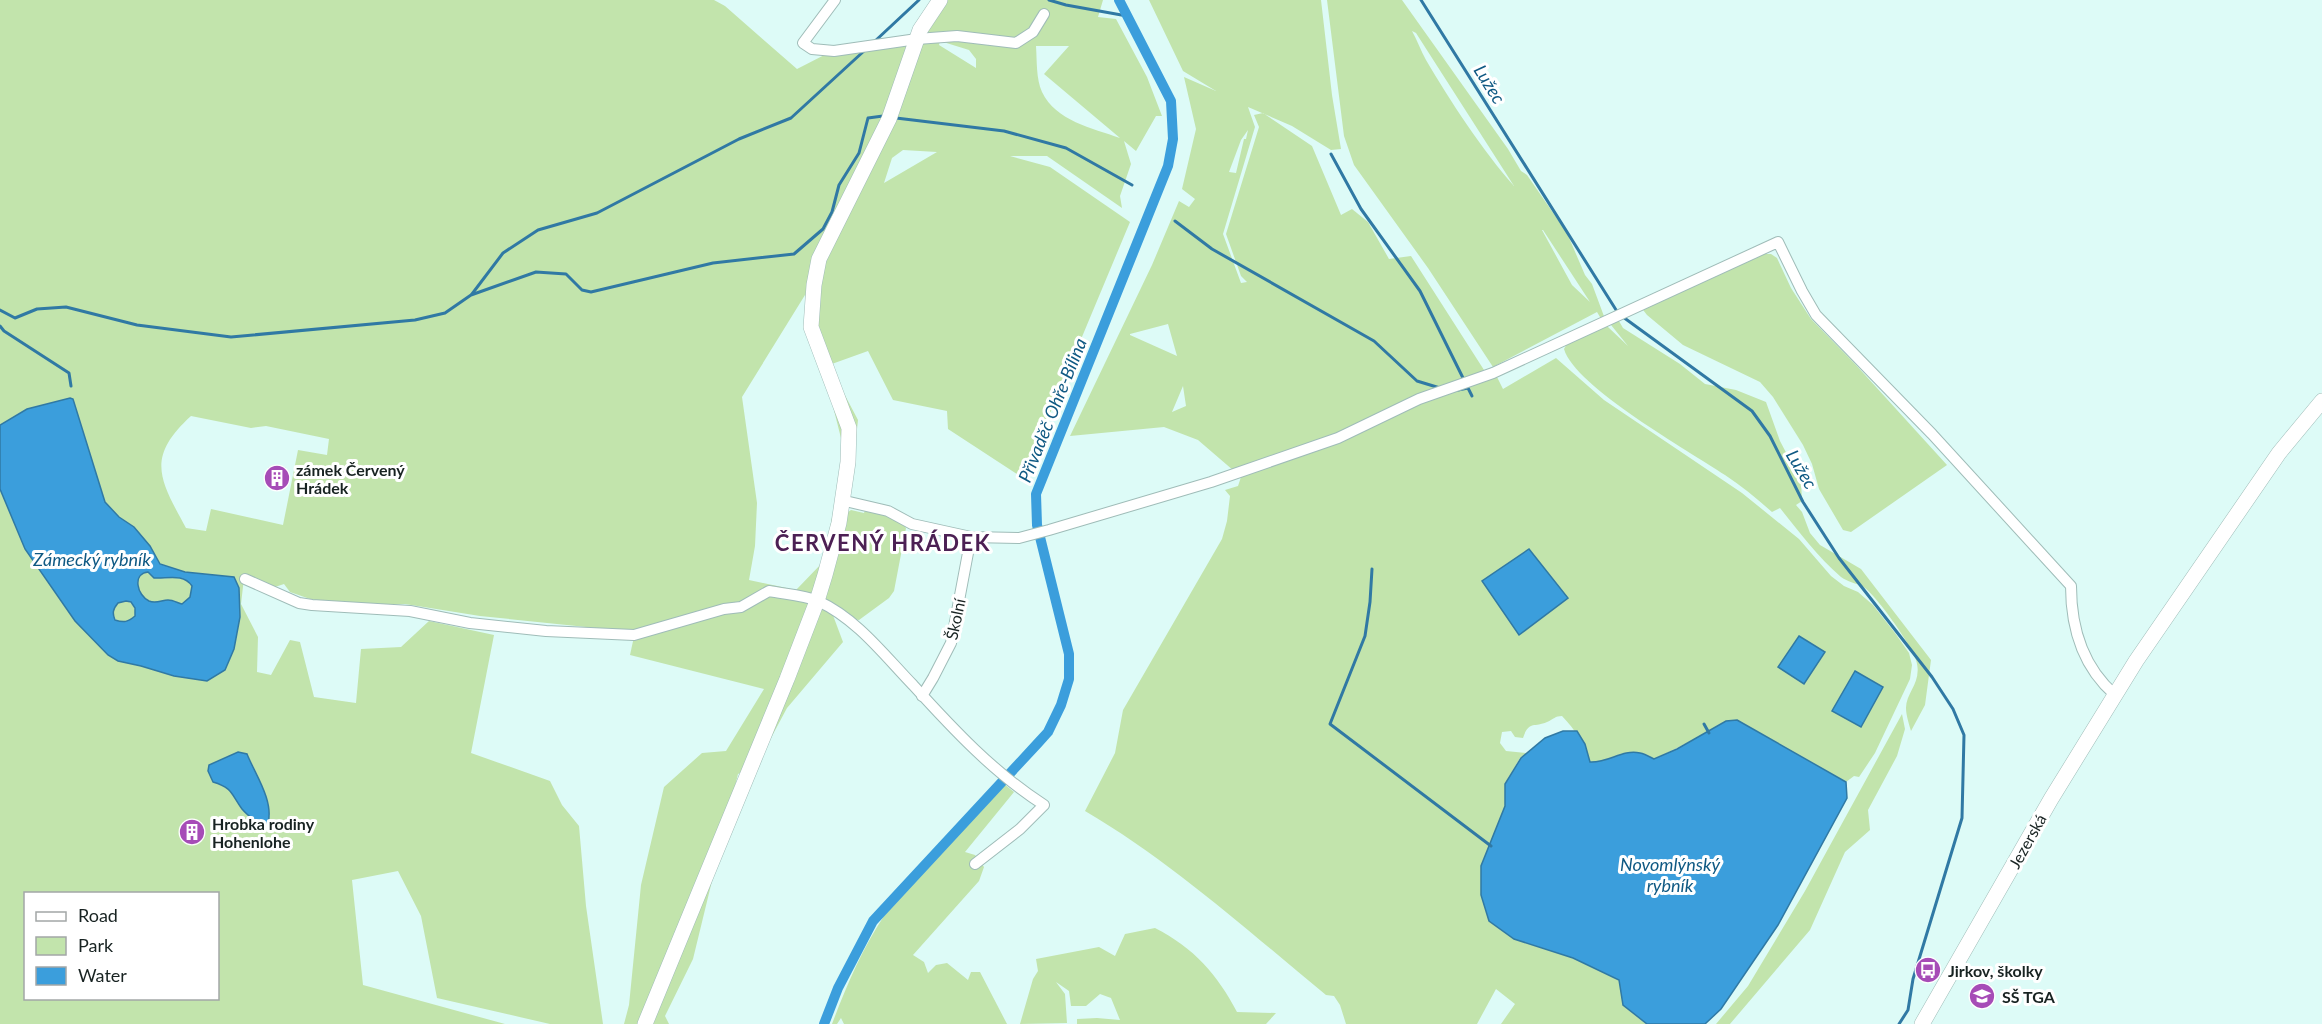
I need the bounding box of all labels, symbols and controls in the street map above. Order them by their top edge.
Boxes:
water label: Lužec [1470,60,1510,108]
water label: Přivaděč Ohře-Bílina [1013,335,1091,485]
water label: Lužec [1782,445,1822,493]
place label: zámek Červený Hrádek [296,460,405,497]
building icon: zámek Červený Hrádek [262,463,292,493]
district label: ČERVENÝ HRÁDEK [775,529,991,556]
water label: Zámecký rybník [32,548,151,570]
street label: Školní [941,595,969,641]
street label: Jezerská [2004,810,2050,872]
place label: Hrobka rodiny Hohenlohe [212,814,315,851]
building icon: Hrobka rodiny Hohenlohe [177,817,207,847]
water label: Novomlýnský rybník [1620,853,1720,896]
legend [24,892,219,1000]
text: Road [78,904,118,926]
text: Park [78,934,114,956]
bus stop icon: Jirkov, školky [1913,955,1943,985]
place label: Jirkov, školky [1948,961,2043,980]
text: Water [78,964,127,986]
school or university icon: SŠ TGA [1967,981,1997,1011]
place label: SŠ TGA [2002,987,2056,1006]

